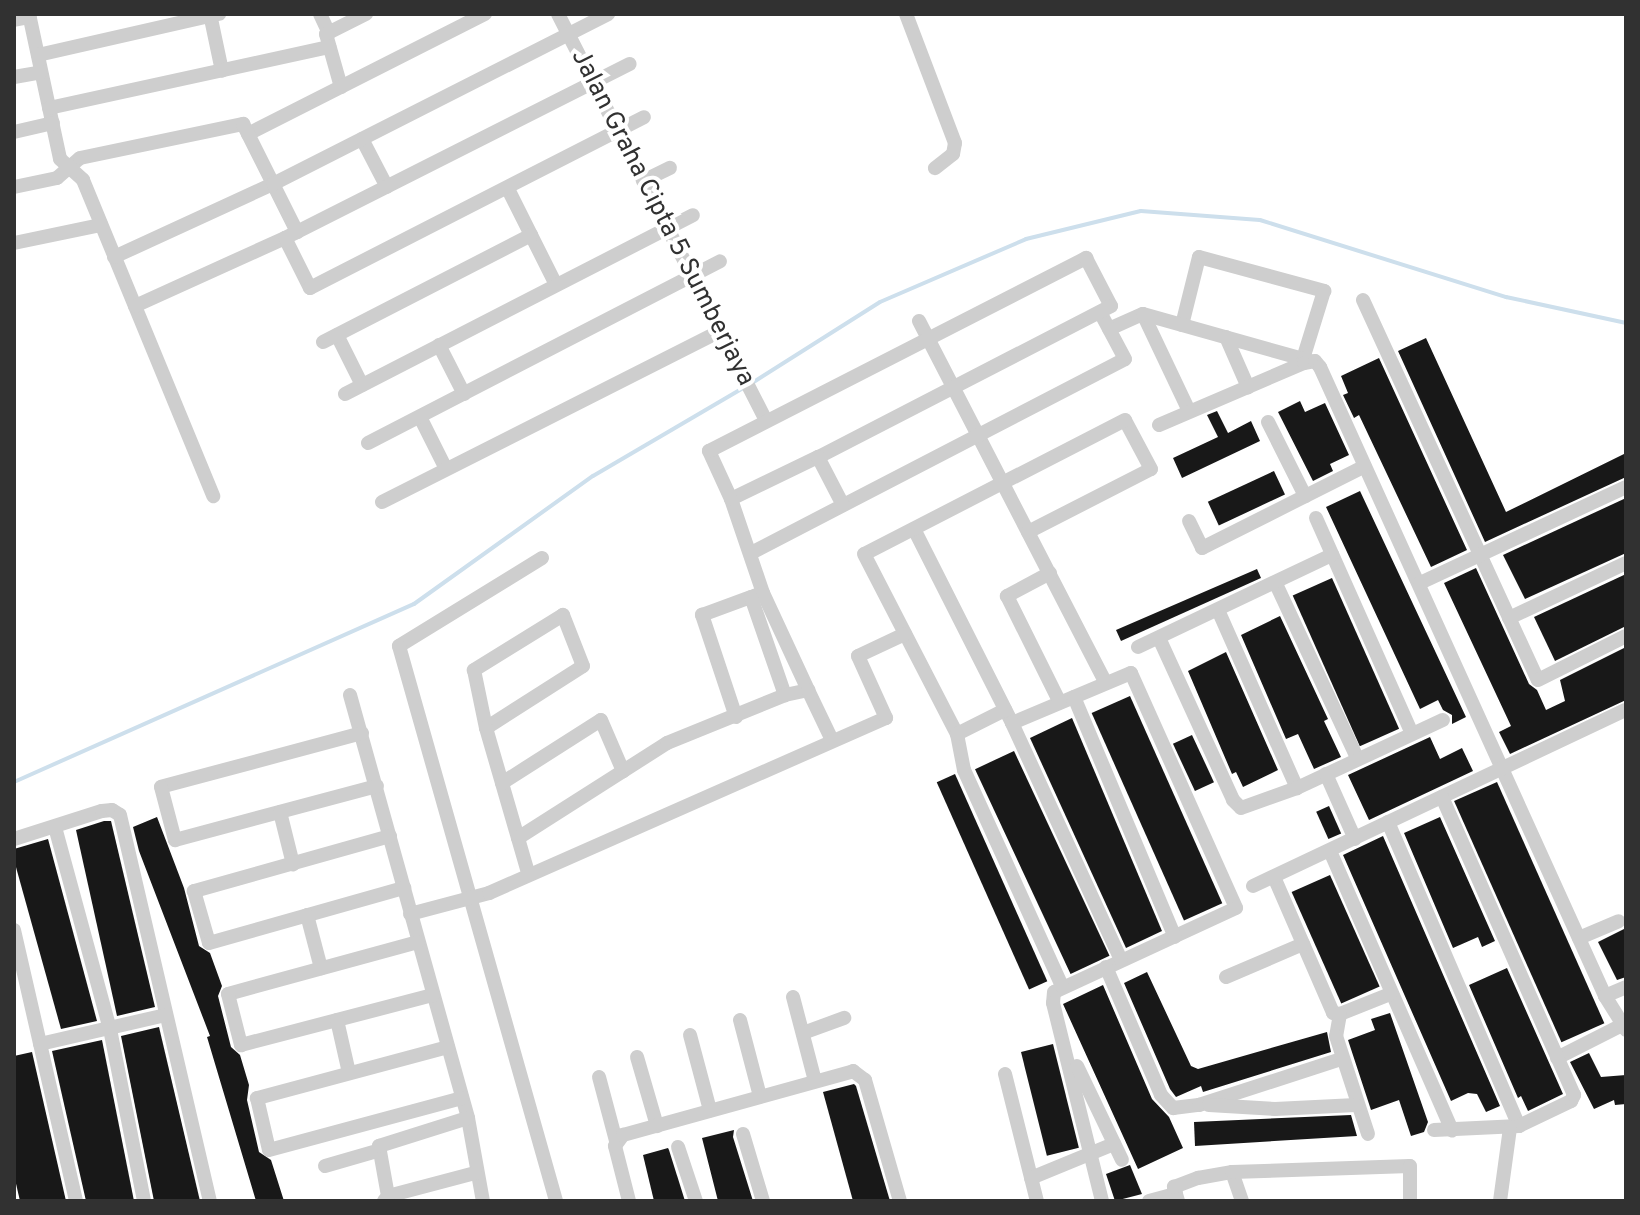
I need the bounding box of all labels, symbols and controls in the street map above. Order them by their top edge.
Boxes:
street label: Jalan Graha Cipta 5 Sumberjaya [563,45,761,391]

